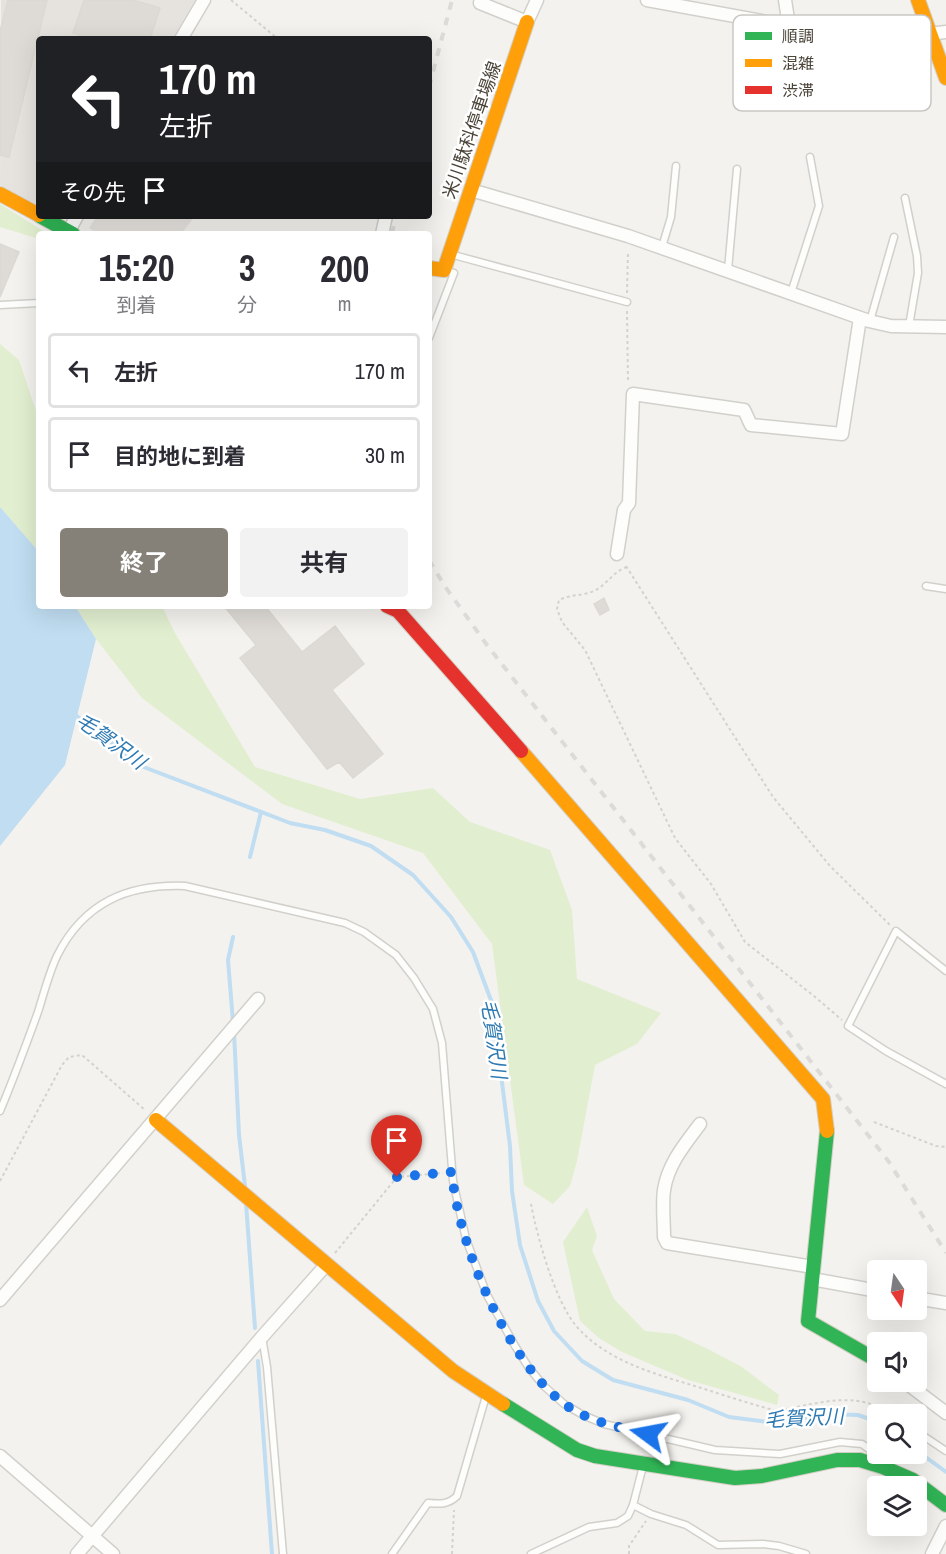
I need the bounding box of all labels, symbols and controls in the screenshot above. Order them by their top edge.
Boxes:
legend [733,15,931,111]
text: 順調 [782,25,814,47]
text: 170 m [159,51,257,107]
text: 混雑 [782,52,814,74]
street label: 米川駄科停車場線 [436,58,507,202]
icon: left [60,60,138,138]
text: 渋滞 [782,79,814,101]
text: 左折 [159,108,213,144]
icon: arrive [138,174,171,207]
text: その先 [60,177,126,207]
text: 15:20 [99,244,174,292]
text: 3 [239,244,255,292]
text: 200 [320,245,369,293]
text: m [338,290,351,317]
text: 到着 [117,291,157,318]
text: 分 [237,291,257,318]
icon: left [63,354,96,387]
text: 170 m [355,356,405,386]
text: 左折 [114,357,158,387]
icon: arrive [63,438,96,471]
text: 30 m [365,440,405,470]
text: 目的地に到着 [114,441,246,471]
button: 終了 [60,528,228,597]
button: 共有 [240,528,408,597]
water label: 毛賀沢川 [71,706,153,776]
water label: 毛賀沢川 [476,997,514,1082]
pin [371,1115,422,1177]
icon: arrive [380,1124,413,1157]
north arrow [867,1260,927,1320]
map controls [867,1260,927,1536]
button: sound [867,1332,927,1392]
position arrow [616,1402,680,1466]
water label: 毛賀沢川 [763,1402,847,1433]
button: search [867,1404,927,1464]
button: layers [867,1476,927,1536]

